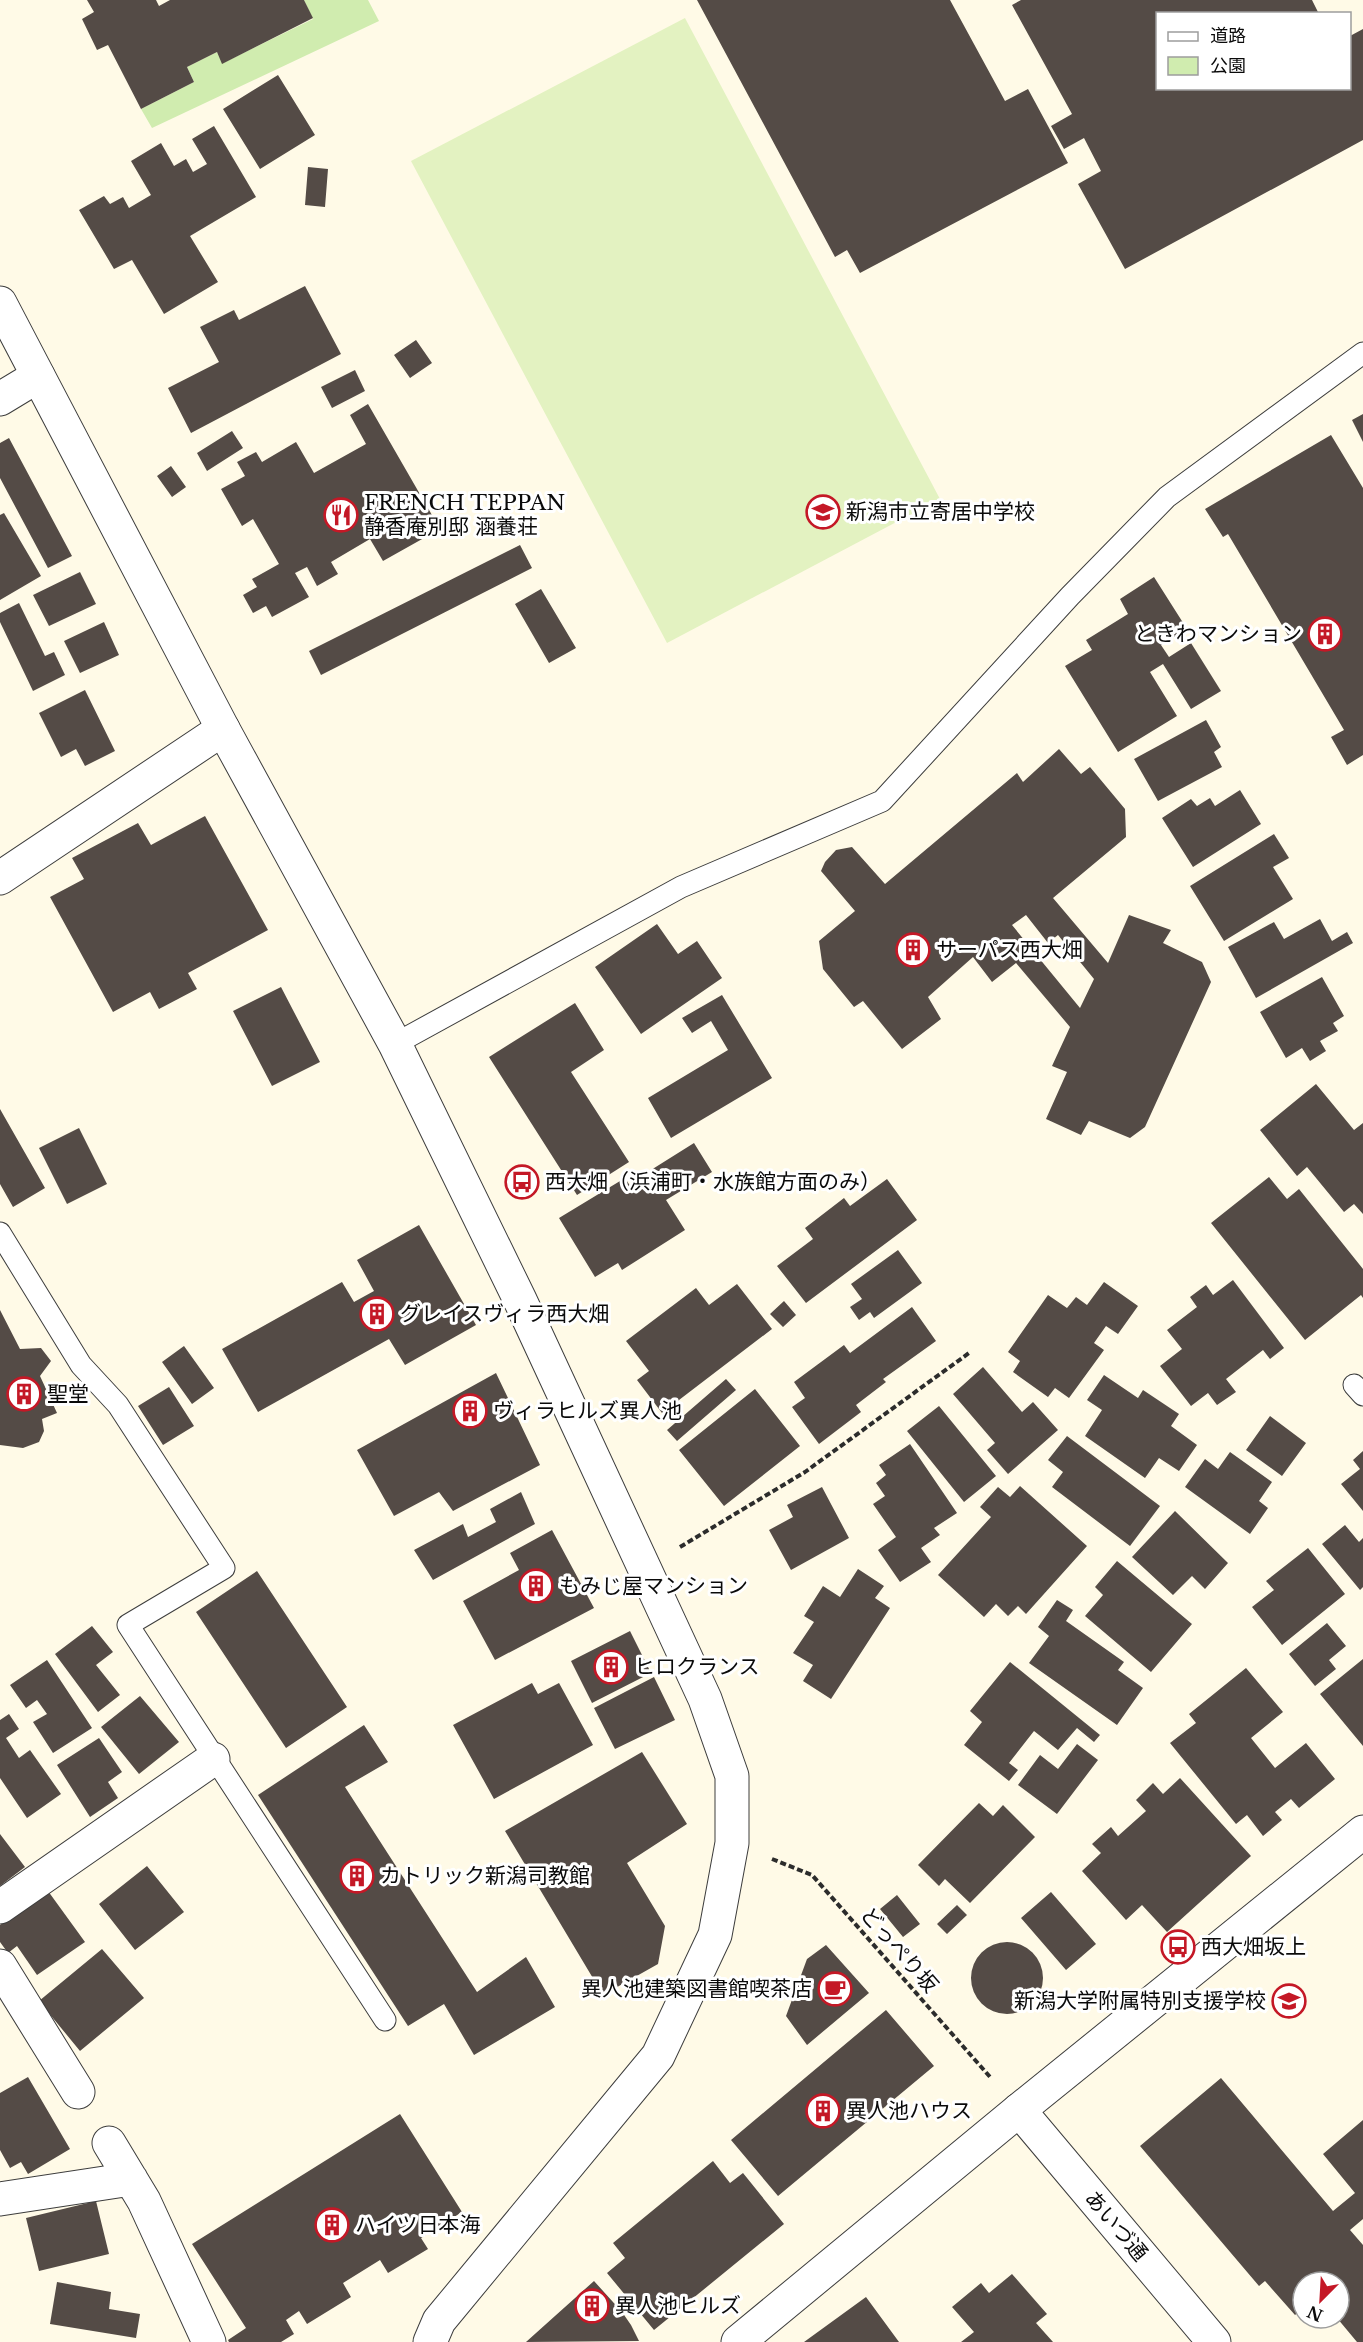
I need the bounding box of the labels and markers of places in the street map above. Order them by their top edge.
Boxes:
place label: FRENCH TEPPAN 静香庵別邸 涵養荘 [364,490,565,540]
school or university icon: 新潟市立寄居中学校 [805,494,841,530]
restaurant icon: FRENCH TEPPAN 静香庵別邸 涵養荘 [323,497,359,533]
place label: 新潟市立寄居中学校 [846,499,1035,525]
building icon: ときわマンション [1307,616,1343,652]
place label: ときわマンション [1134,621,1302,647]
building icon: サーパス西大畑 [895,932,931,968]
place label: サーパス西大畑 [936,937,1083,963]
bus stop icon: 西大畑（浜浦町・水族館方面のみ） [504,1164,540,1200]
place label: 西大畑（浜浦町・水族館方面のみ） [545,1169,881,1195]
building icon: グレイスヴィラ西大畑 [359,1296,395,1332]
place label: グレイスヴィラ西大畑 [400,1301,609,1327]
building icon: 聖堂 [6,1376,42,1412]
place label: 聖堂 [47,1381,89,1407]
building icon: ヴィラヒルズ異人池 [452,1393,488,1429]
place label: ヴィラヒルズ異人池 [493,1398,682,1424]
building icon: もみじ屋マンション [518,1568,554,1604]
place label: もみじ屋マンション [559,1573,748,1599]
building icon: ヒロクランス [593,1649,629,1685]
place label: ヒロクランス [634,1654,760,1680]
building icon: カトリック新潟司教館 [339,1858,375,1894]
place label: カトリック新潟司教館 [380,1863,590,1889]
bus stop icon: 西大畑坂上 [1160,1929,1196,1965]
place label: 西大畑坂上 [1201,1934,1306,1960]
cafe icon: 異人池建築図書館喫茶店 [817,1971,853,2007]
place label: 異人池建築図書館喫茶店 [581,1976,812,2002]
school or university icon: 新潟大学附属特別支援学校 [1271,1983,1307,2019]
place label: 新潟大学附属特別支援学校 [1014,1988,1266,2014]
building icon: 異人池ハウス [805,2093,841,2129]
place label: 異人池ハウス [846,2098,972,2124]
building icon: ハイツ日本海 [314,2207,350,2243]
place label: ハイツ日本海 [355,2212,481,2238]
building icon: 異人池ヒルズ [574,2288,610,2324]
place label: 異人池ヒルズ [615,2293,741,2319]

